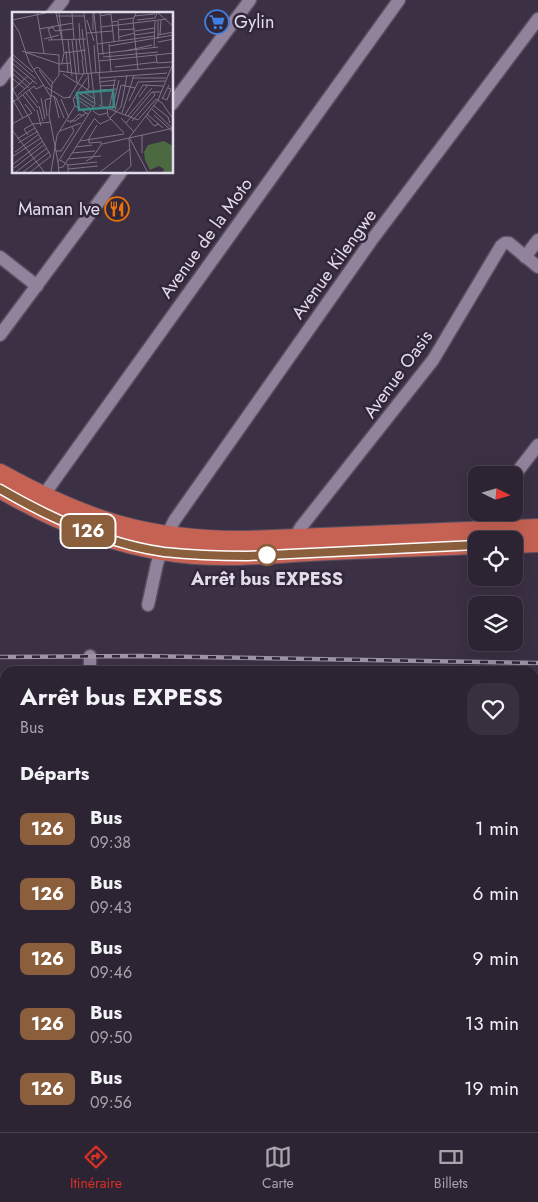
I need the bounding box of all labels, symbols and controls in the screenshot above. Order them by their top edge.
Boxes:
supermarket icon: Gylin [204,9,230,35]
place label: Gylin [234,9,274,35]
inset map [12,12,174,174]
street label: Avenue de la Moto [153,172,259,304]
place label: Maman Ive [18,196,100,222]
restaurant icon: Maman Ive [104,196,130,222]
street label: Avenue Kilengwe [285,203,383,325]
street label: Avenue Oasis [357,324,439,424]
north arrow [468,466,522,521]
map controls [468,466,523,651]
line badge: 126 [59,515,117,547]
text: 126 [71,518,105,544]
button: locate [468,531,523,586]
marker: Arrêt bus EXPESS [256,544,278,566]
place label: Arrêt bus EXPESS [190,566,343,592]
button: layers [468,596,523,651]
text: Arrêt bus EXPESS [20,679,223,714]
button: heart [467,683,519,735]
text: Bus [20,716,44,739]
text: Départs [20,760,89,787]
text: Bus [90,804,122,831]
text: 1 min [475,815,519,842]
text: 126 [31,816,64,842]
text: 09:38 [90,831,131,854]
text: Bus [90,869,122,896]
text: 6 min [473,880,519,907]
text: 126 [31,881,64,907]
text: 09:43 [90,896,132,919]
text: Bus [90,934,122,961]
text: 9 min [473,945,519,972]
text: 126 [31,946,64,972]
text: 09:46 [90,961,132,984]
text: Bus [90,999,122,1026]
text: 13 min [465,1010,519,1037]
text: 126 [31,1011,64,1037]
text: 09:50 [90,1026,132,1049]
text: Bus [90,1064,122,1091]
text: 19 min [464,1075,519,1102]
text: 126 [31,1076,64,1102]
text: 09:56 [90,1091,132,1114]
tab: Itinéraire [70,1143,122,1193]
tab: Carte [262,1143,294,1193]
tab: Billets [434,1143,468,1193]

